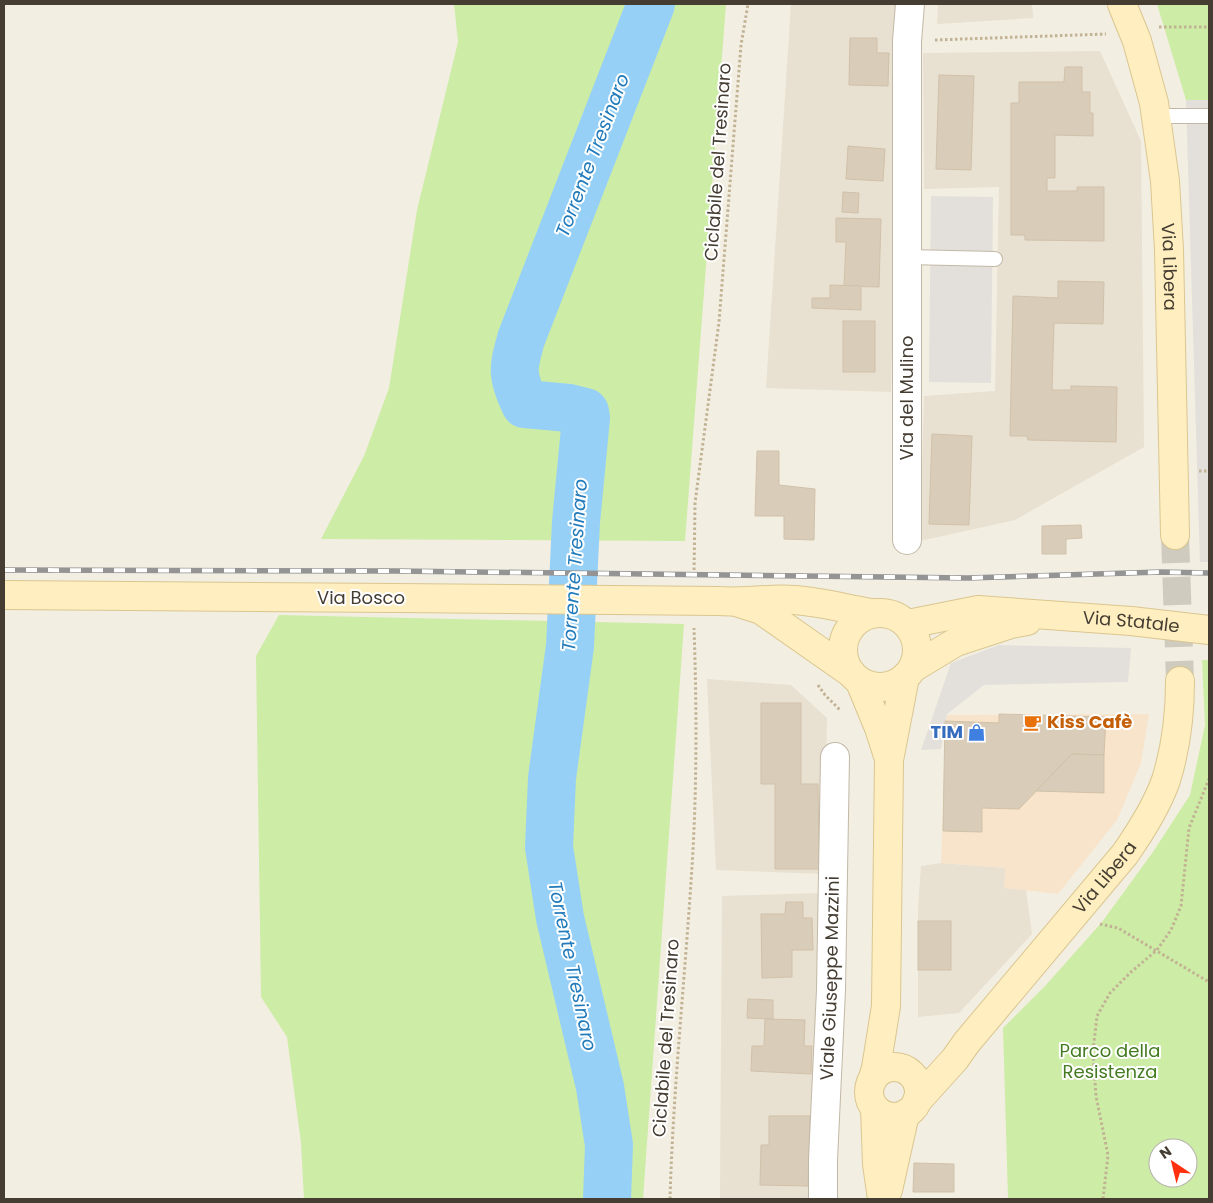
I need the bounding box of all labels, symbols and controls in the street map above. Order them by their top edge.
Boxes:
street label: Ciclabile del Tresinaro [698,62,737,262]
water label: Torrente Tresinaro [549,70,636,241]
street label: Via Libera [1155,222,1183,311]
street label: Via del Mulino [894,335,919,461]
water label: Torrente Tresinaro [555,478,594,652]
street label: Via Bosco [317,585,405,610]
street label: Via Statale [1082,605,1181,639]
place label: Kiss Cafè [1047,709,1132,734]
cafe icon: Kiss Cafè [1023,712,1043,732]
place label: TIM [931,719,963,744]
shop icon: TIM [967,722,987,742]
street label: Via Libera [1067,836,1142,919]
street label: Viale Giuseppe Mazzini [814,876,845,1081]
water label: Torrente Tresinaro [541,879,604,1053]
street label: Ciclabile del Tresinaro [646,938,685,1138]
park label: Parco della Resistenza [1060,1038,1160,1084]
north arrow [1148,1138,1198,1188]
text: N [1155,1141,1176,1164]

